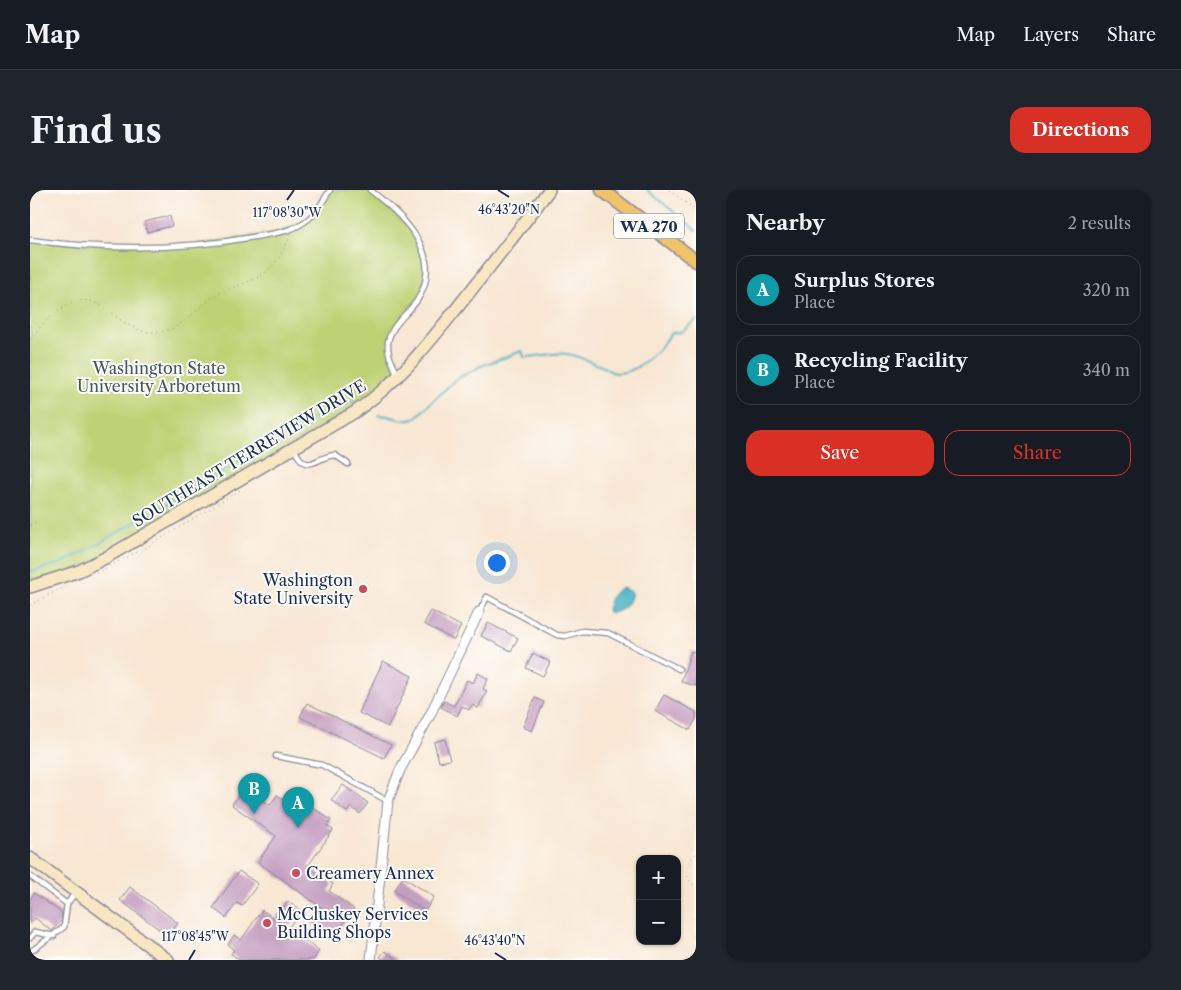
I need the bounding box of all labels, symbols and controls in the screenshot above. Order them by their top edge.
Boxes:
text: Map [25,20,80,49]
text: Map [957,24,995,46]
text: Layers [1023,24,1079,46]
text: Share [1107,24,1156,46]
button: Directions [1010,107,1151,153]
text: Find us [30,109,162,152]
text: 46°43'20"N [478,202,540,217]
text: 117°08'30"W [252,205,322,220]
text: Nearby [746,210,825,235]
text: 2 results [1068,213,1131,233]
road number: WA 270 [614,214,684,238]
text: Surplus Stores [794,269,935,292]
text: A [757,280,769,300]
text: 320 m [1083,280,1130,300]
text: Place [794,292,835,312]
text: Recycling Facility [794,349,967,372]
park label: Washington State University Arboretum [77,358,241,396]
text: B [757,360,769,380]
text: 340 m [1083,360,1130,380]
text: Place [794,372,835,392]
street label: SOUTHEAST TERREVIEW DRIVE [129,375,369,531]
button: Save [746,430,934,476]
button: Share [944,430,1131,476]
your location [484,550,510,576]
place label: Washington State University [233,570,354,608]
marker: Washington State University [357,583,369,595]
pin: B [238,773,270,814]
pin: A [282,787,314,828]
map controls [636,855,681,945]
button: + [636,855,681,900]
place label: Creamery Annex [306,863,435,883]
marker: Creamery Annex [290,867,302,879]
button: − [636,900,681,945]
place label: McCluskey Services Building Shops [277,904,428,942]
marker: McCluskey Services Building Shops [261,917,273,929]
text: 117°08'45"W [161,929,230,944]
text: 46°43'40"N [464,933,526,948]

